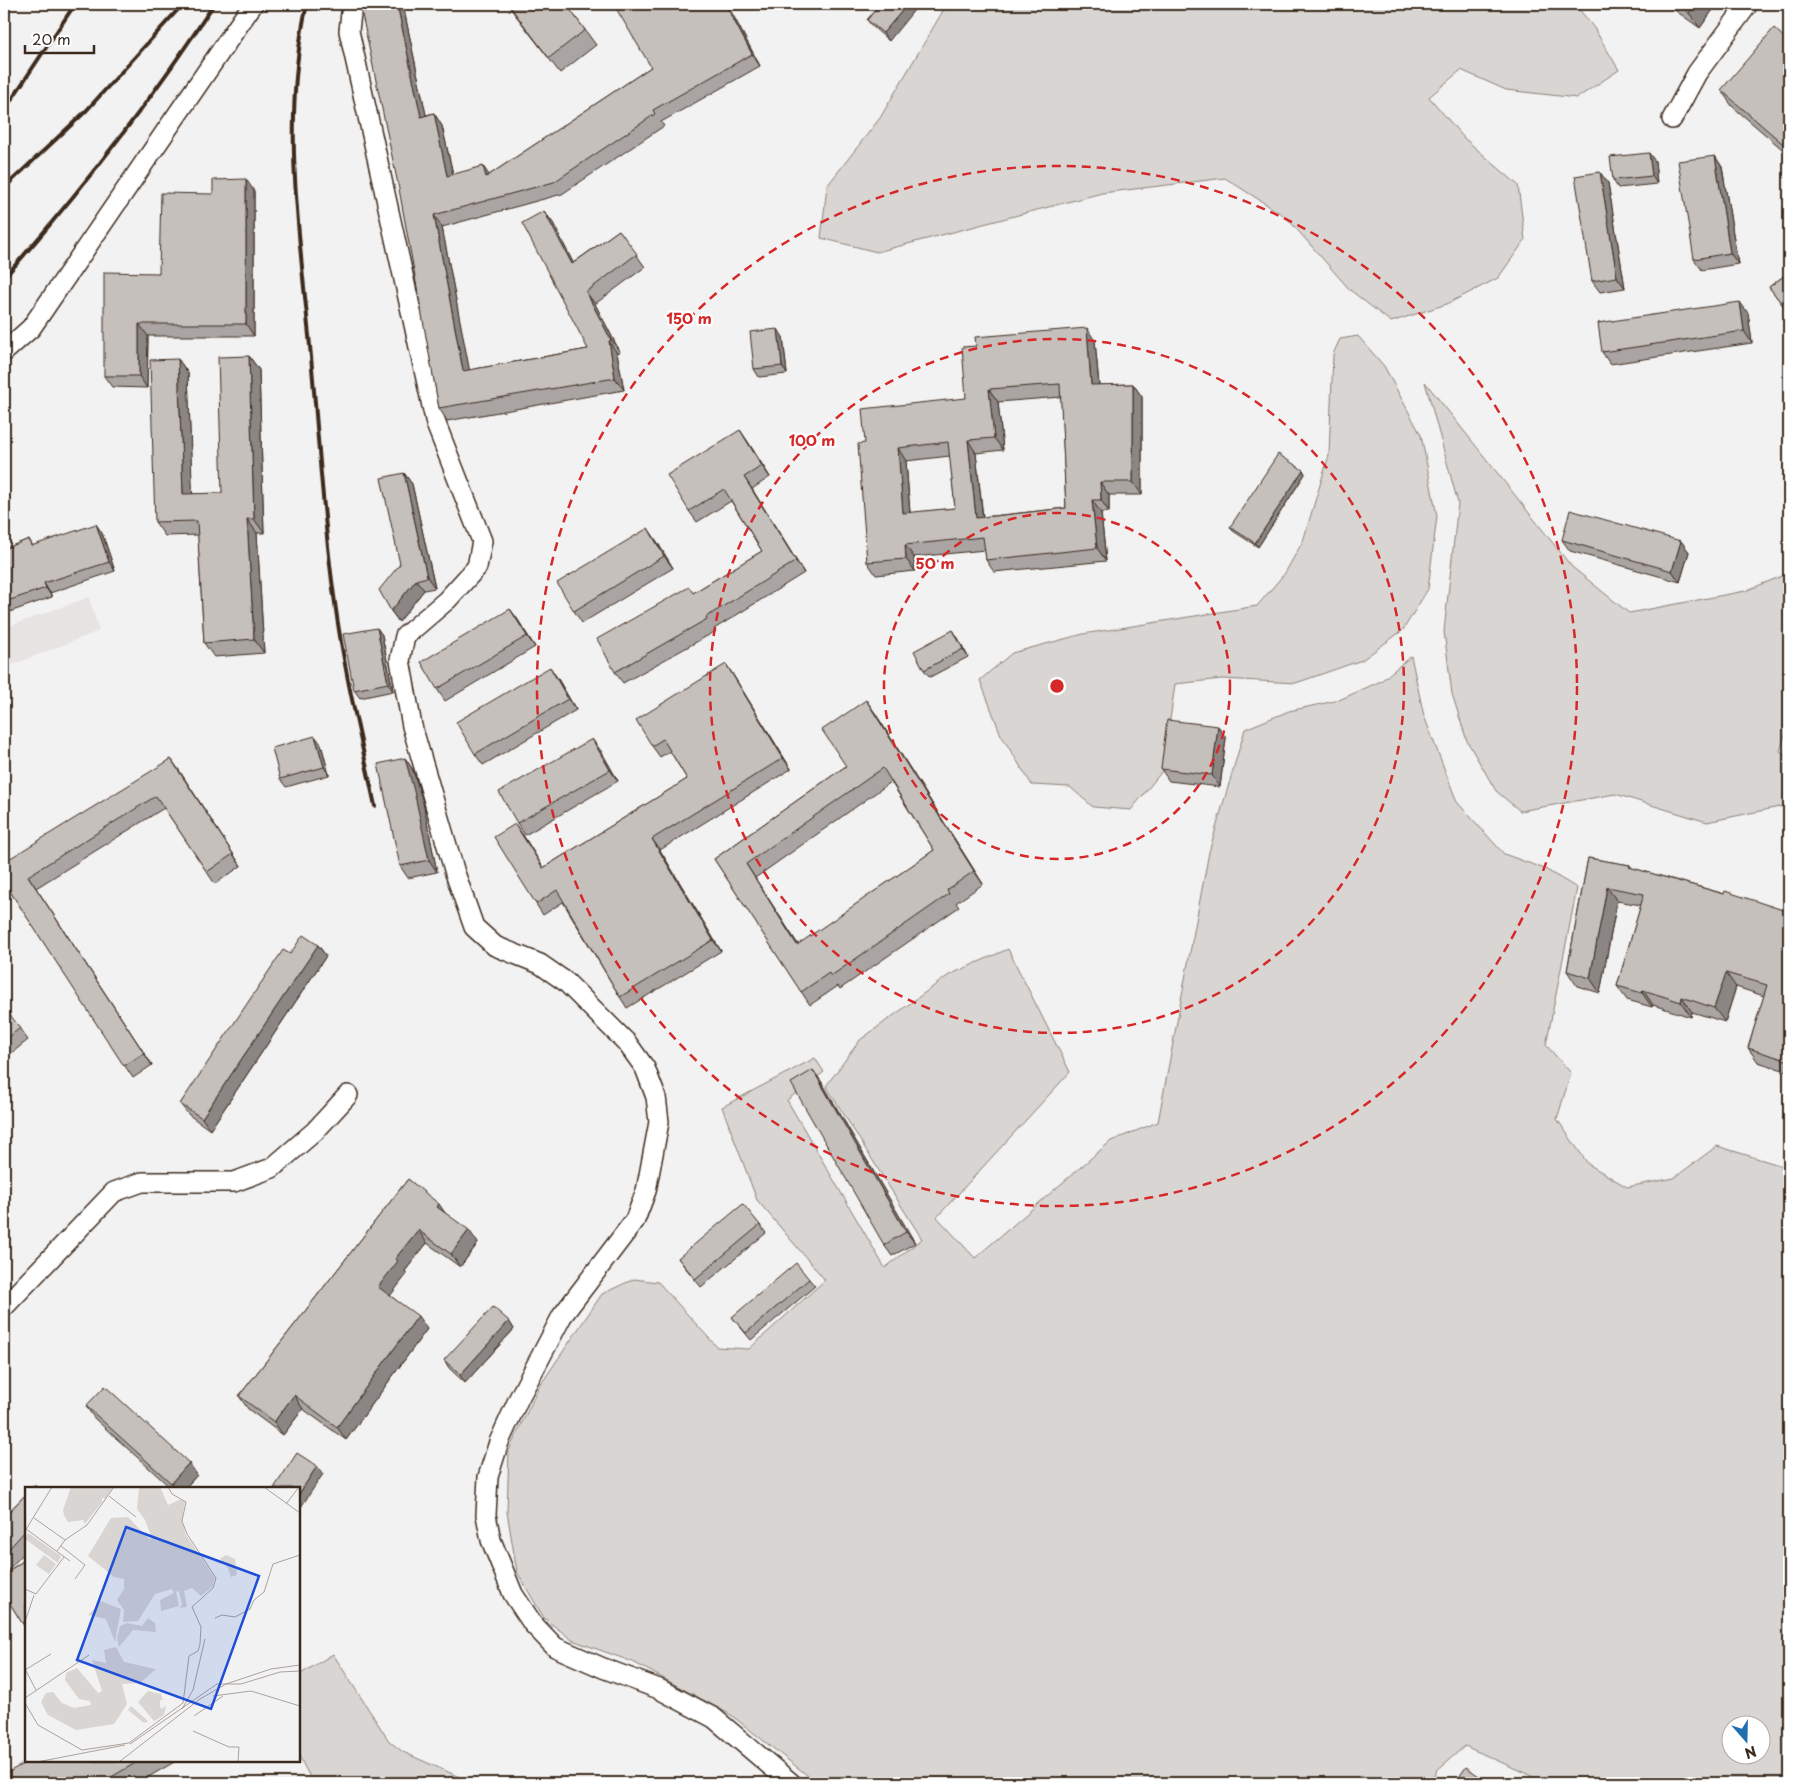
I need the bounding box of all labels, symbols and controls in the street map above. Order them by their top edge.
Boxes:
scale bar [25,22,94,54]
text: 20 m [32,27,71,50]
text: 150 m [666,306,712,329]
text: 100 m [789,428,835,451]
text: 50 m [916,551,954,574]
centre of rings [1048,677,1066,695]
inset map [25,1487,300,1762]
north arrow [1720,1714,1770,1764]
text: N [1742,1741,1759,1764]

